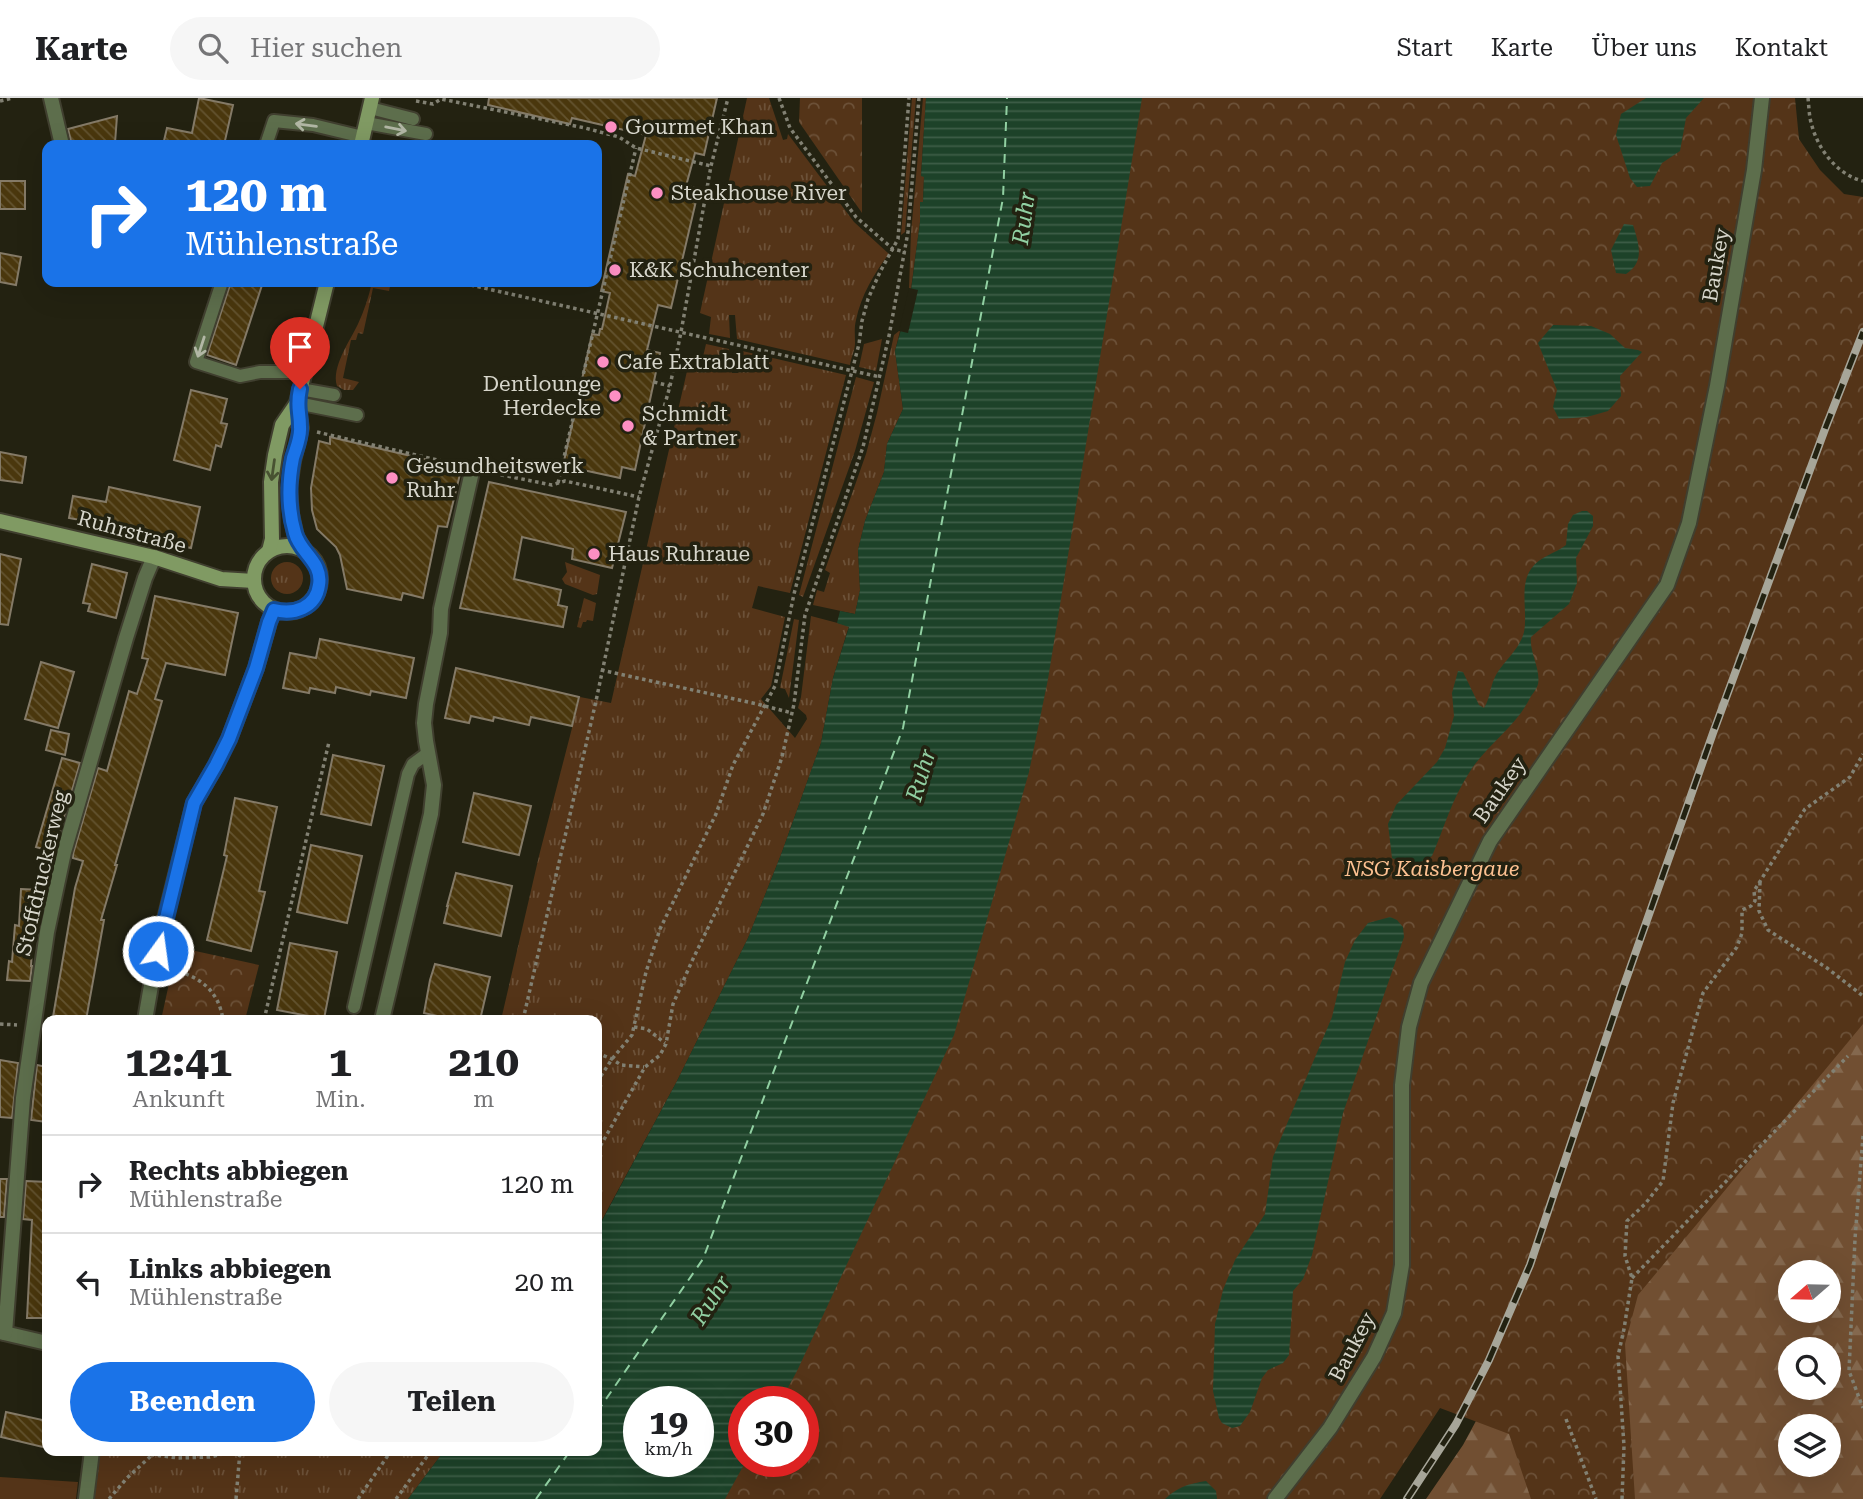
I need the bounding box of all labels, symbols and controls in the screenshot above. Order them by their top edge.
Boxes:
search box [170,17,660,80]
text: Karte [35,29,128,68]
icon: search [194,29,232,67]
text: Hier suchen [250,33,402,63]
text: Start [1397,34,1453,62]
text: Karte [1491,34,1553,62]
text: Über uns [1591,34,1697,62]
text: Kontakt [1735,34,1828,62]
place label: Gourmet Khan [625,115,774,139]
one-way arrow [296,118,318,131]
marker: Gourmet Khan [603,119,619,135]
one-way arrow [384,122,407,136]
text: 120 m [185,166,327,223]
icon: right [70,168,161,259]
place label: Steakhouse River [671,181,847,205]
marker: Steakhouse River [649,185,665,201]
water label: Ruhr [1007,189,1041,247]
text: Mühlenstraße [185,225,398,263]
street label: Baukey [1698,226,1734,304]
place label: K&K Schuhcenter [629,258,809,282]
marker: K&K Schuhcenter [607,262,623,278]
pin [270,317,330,389]
icon: arrive [281,328,319,366]
one-way arrow [194,335,206,357]
place label: Cafe Extrablatt [617,350,769,374]
marker: Cafe Extrablatt [595,354,611,370]
place label: Dentlounge Herdecke [483,372,601,420]
marker: Dentlounge Herdecke [607,388,623,404]
place label: Schmidt & Partner [642,402,738,450]
marker: Schmidt & Partner [620,418,636,434]
place label: Gesundheitswerk Ruhr [406,454,584,502]
one-way arrow [266,458,279,481]
marker: Gesundheitswerk Ruhr [384,470,400,486]
street label: Ruhrstraße [75,506,189,558]
place label: Haus Ruhraue [608,542,750,566]
marker: Haus Ruhraue [586,546,602,562]
water label: Ruhr [900,745,942,805]
street label: Baukey [1469,752,1532,827]
street label: Stoffdruckerweg [11,788,73,958]
park label: NSG Kaisbergaue [1344,857,1519,881]
position arrow [121,914,195,988]
text: 12:41 [125,1037,232,1086]
text: 1 [329,1037,352,1086]
text: 210 [448,1037,519,1086]
text: Ankunft [133,1086,225,1113]
text: Min. [315,1086,365,1113]
text: m [473,1086,494,1113]
text: Rechts abbiegen [129,1156,348,1186]
icon: right [70,1165,108,1203]
text: 120 m [500,1169,574,1199]
text: Mühlenstraße [129,1186,282,1213]
text: Links abbiegen [129,1254,332,1284]
north arrow [1778,1260,1841,1323]
map controls [1778,1260,1841,1477]
icon: left [70,1263,108,1301]
text: 20 m [515,1267,574,1297]
water label: Ruhr [685,1270,737,1331]
text: Mühlenstraße [129,1284,282,1311]
street label: Baukey [1324,1308,1380,1386]
button: search [1778,1337,1841,1400]
button: Beenden [70,1362,315,1442]
button: Teilen [329,1362,574,1442]
speed limit sign: 30 [728,1386,819,1477]
text: 19 [649,1402,688,1443]
button: layers [1778,1414,1841,1477]
text: km/h [644,1438,693,1459]

